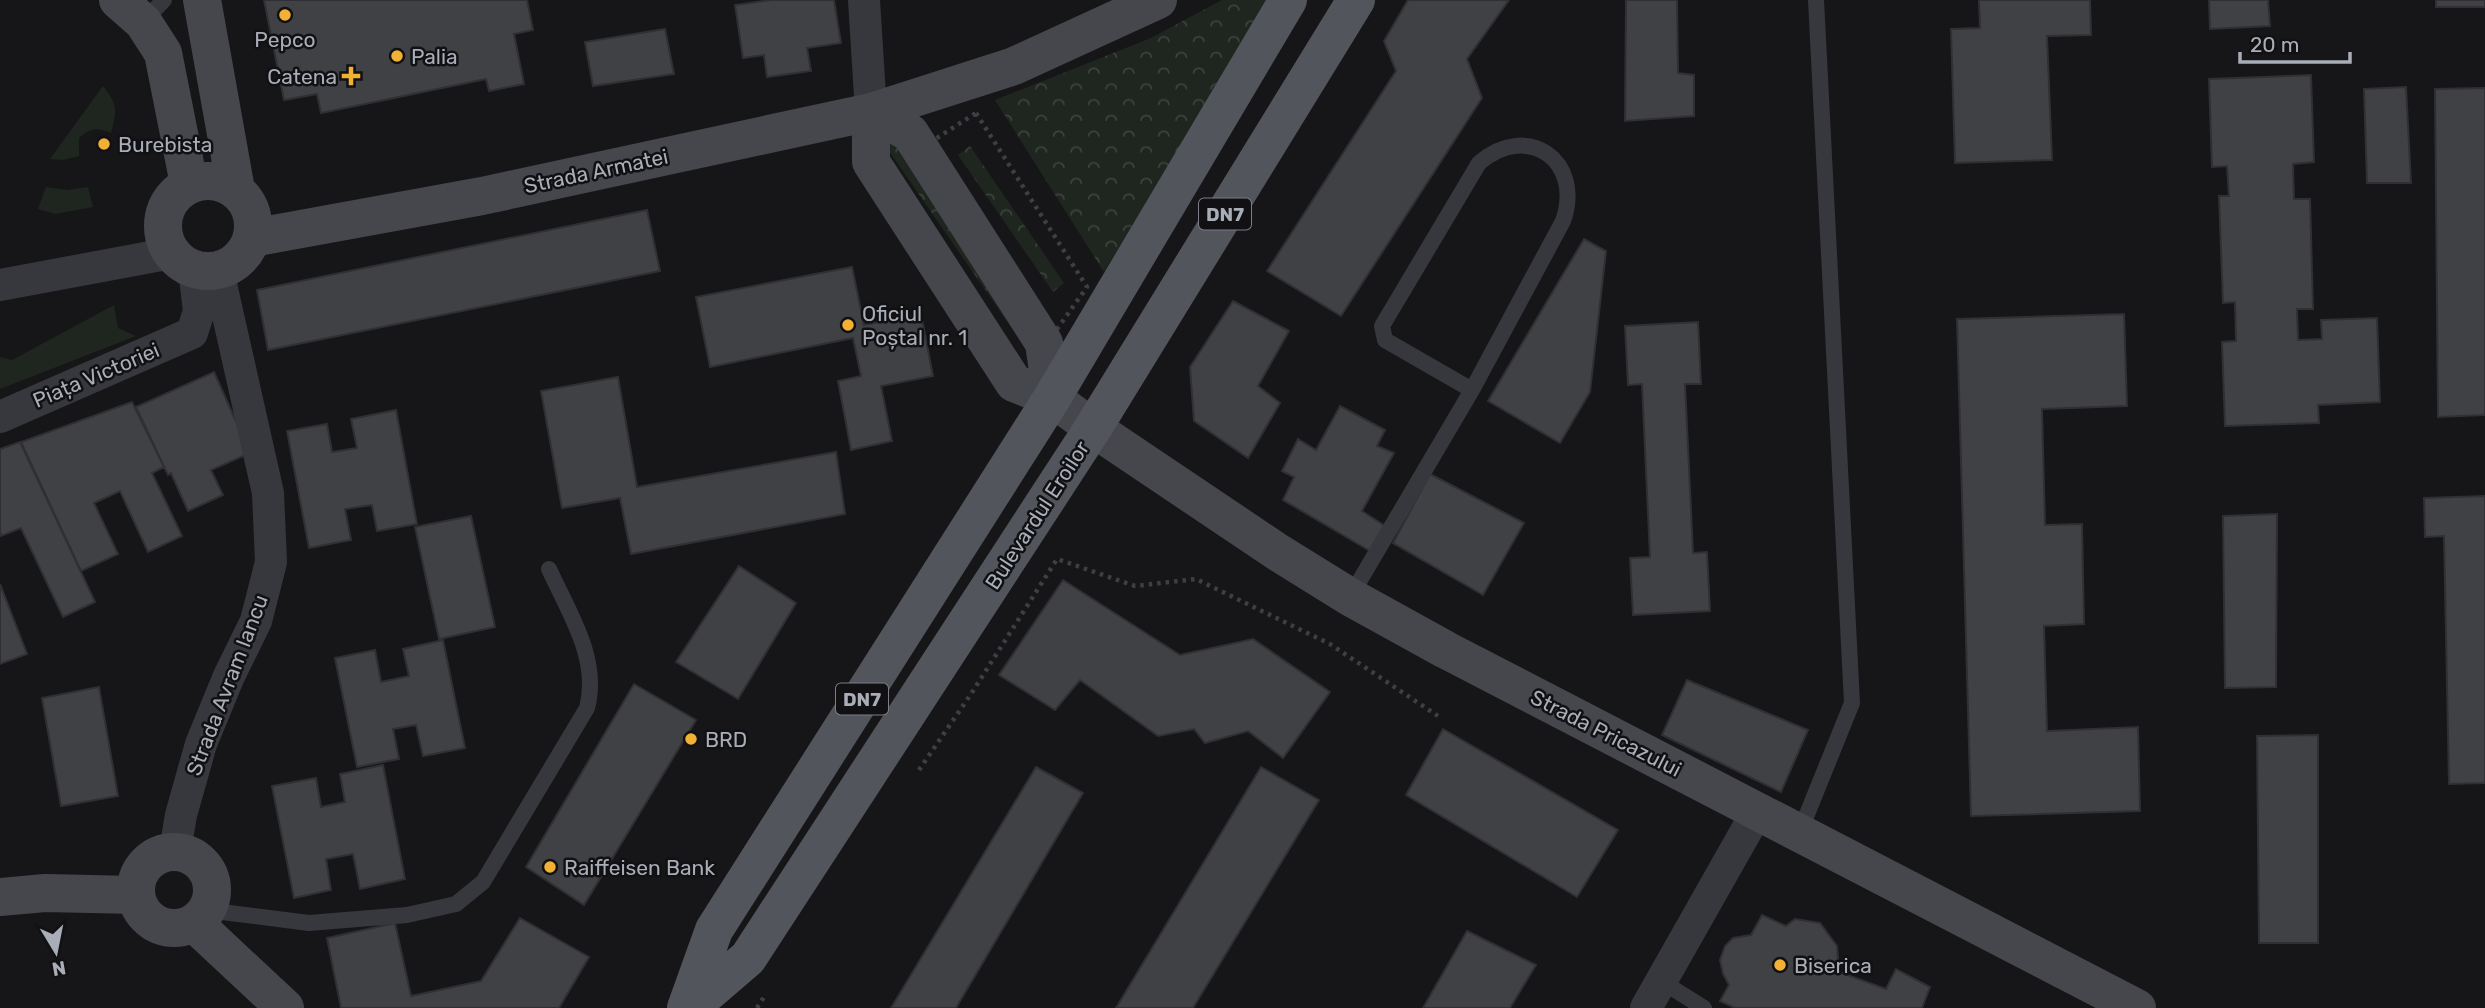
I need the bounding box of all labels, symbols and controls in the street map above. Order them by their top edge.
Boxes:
marker: Pepco [277,7,293,23]
scale bar [2240,21,2350,65]
place label: Pepco [254,27,316,52]
text: 20 m [2250,32,2299,57]
place label: Palia [411,44,458,69]
marker: Palia [389,48,405,64]
place label: Catena [267,64,337,89]
marker: Catena [343,68,359,84]
place label: Burebista [118,132,212,157]
marker: Burebista [96,136,112,152]
street label: Strada Armatei [522,144,670,198]
road number: DN7 [1199,198,1251,230]
place label: Oficiul Poștal nr. 1 [862,301,967,350]
marker: Oficiul Poștal nr. 1 [840,317,856,333]
street label: Piața Victoriei [29,337,163,413]
street label: Bulevardul Eroilor [980,436,1094,594]
street label: Strada Avram Iancu [181,591,273,779]
road number: DN7 [836,684,888,714]
street label: Strada Pricazului [1526,684,1686,782]
place label: BRD [705,727,747,752]
marker: BRD [683,731,699,747]
place label: Raiffeisen Bank [564,855,715,880]
marker: Raiffeisen Bank [542,859,558,875]
north arrow [21,917,91,987]
place label: Biserica [1794,953,1872,978]
text: N [50,956,68,981]
marker: Biserica [1772,957,1788,973]

